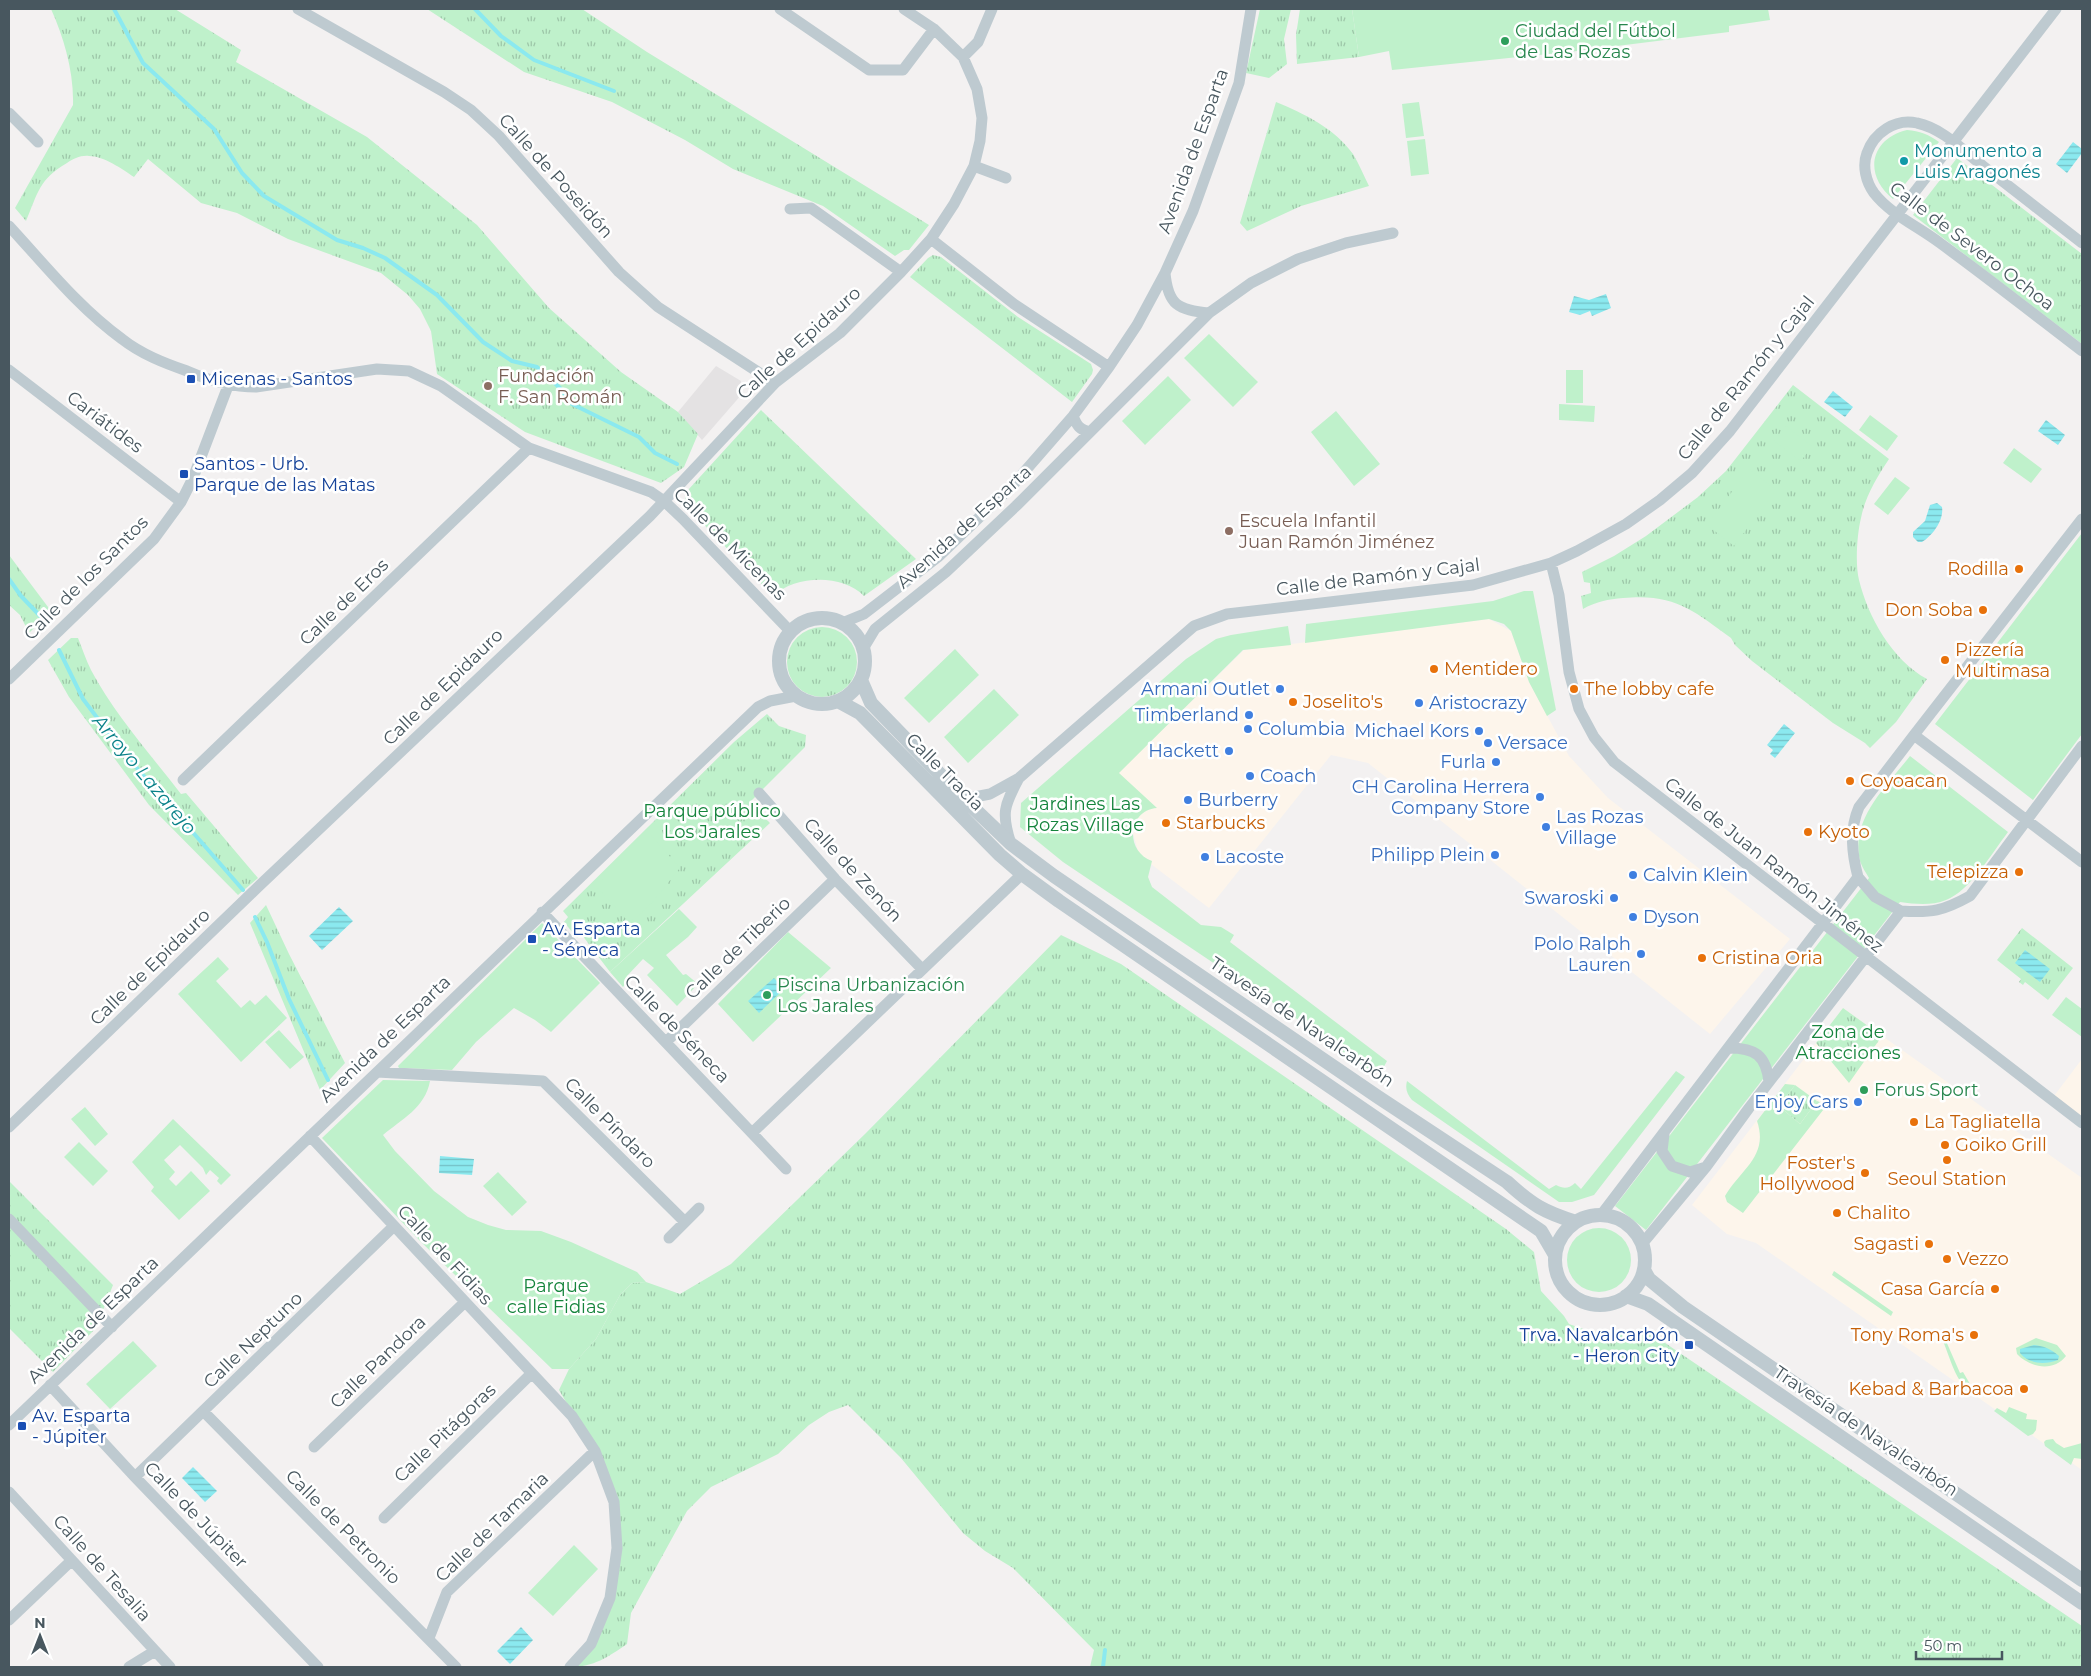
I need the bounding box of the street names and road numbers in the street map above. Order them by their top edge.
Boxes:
street label: Avenida de Esparta [1153,66,1233,236]
street label: Calle de Poseidón [494,109,618,243]
street label: Calle de Severo Ochoa [1885,177,2059,315]
street label: Calle de Epidauro [733,282,865,404]
street label: Calle de Ramón y Cajal [1673,291,1819,465]
street label: Cariátides [63,386,148,458]
street label: Avenida de Esparta [892,461,1036,593]
street label: Calle de Micenas [669,483,791,605]
street label: Calle de los Santos [19,511,153,645]
street label: Calle de Eros [295,554,393,650]
street label: Calle de Ramón y Cajal [1275,554,1481,600]
street label: Calle de Epidauro [378,624,508,750]
street label: Calle Tracia [901,728,989,816]
street label: Calle de Juan Ramón Jiménez [1660,773,1888,957]
street label: Calle de Zenón [799,813,907,927]
street label: Calle de Tiberio [681,892,795,1004]
street label: Calle de Epidauro [85,904,215,1030]
street label: Travesía de Navalcarbón [1206,952,1398,1092]
street label: Calle de Séneca [620,970,734,1088]
street label: Avenida de Esparta [315,971,455,1107]
street label: Calle Píndaro [560,1073,660,1173]
street label: Calle de Fidias [393,1200,497,1310]
street label: Avenida de Esparta [23,1252,163,1388]
street label: Calle Neptuno [199,1287,307,1393]
street label: Calle Pandora [326,1311,430,1413]
street label: Travesía de Navalcarbón [1770,1361,1962,1501]
street label: Calle Pitágoras [389,1379,501,1487]
street label: Calle de Júpiter [140,1457,252,1573]
street label: Calle de Petronio [281,1465,405,1589]
street label: Calle de Tamaria [431,1467,553,1587]
street label: Calle de Tesalia [48,1510,156,1626]

